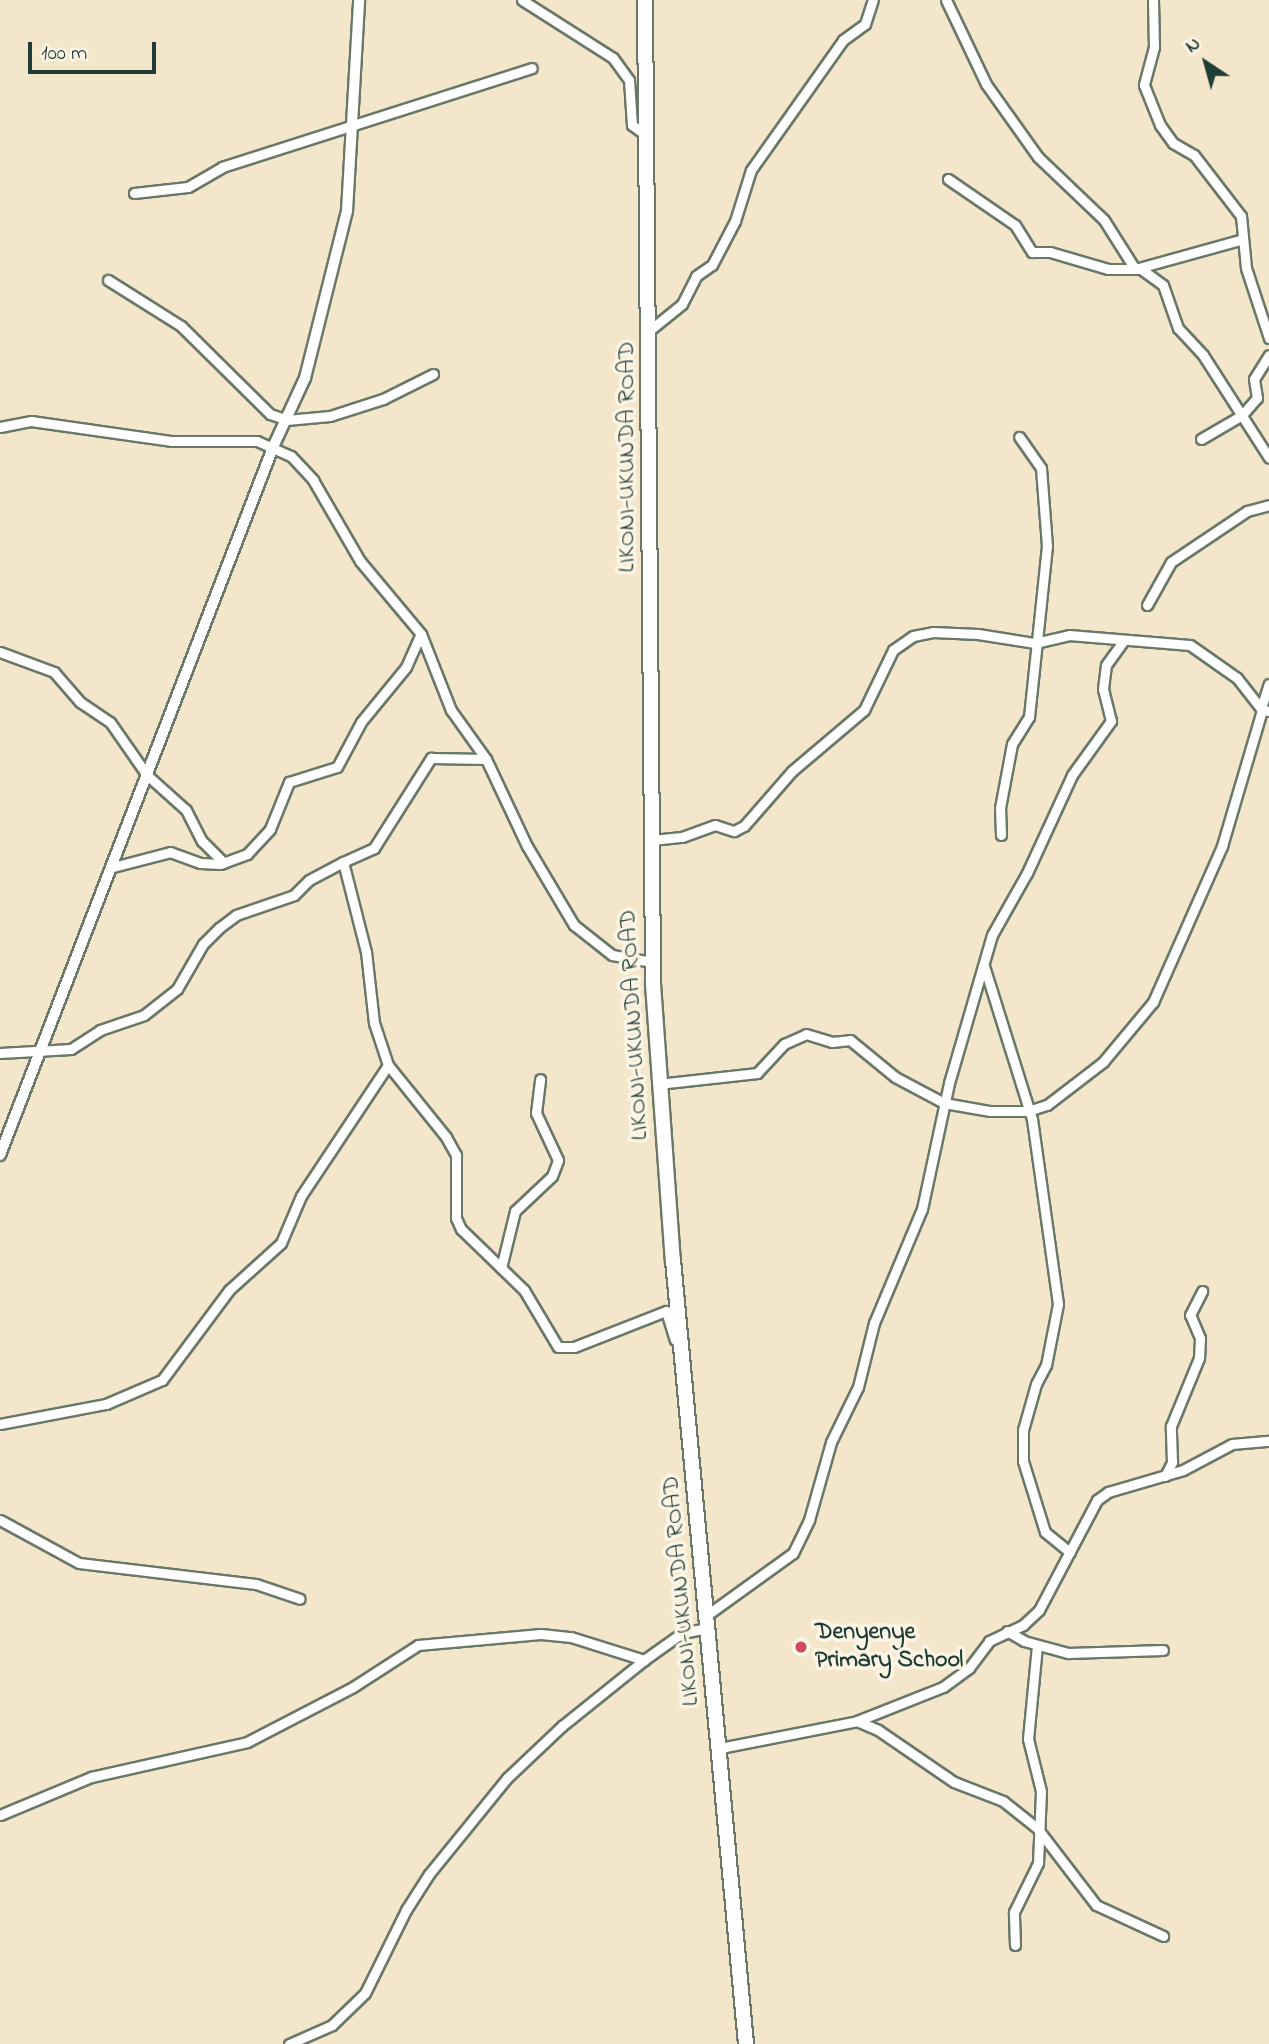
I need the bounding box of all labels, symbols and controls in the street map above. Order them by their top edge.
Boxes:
scale bar [32,28,159,72]
north arrow [1171,28,1241,98]
text: N [1180,31,1206,60]
text: 100 m [41,39,87,69]
street label: LIKONI-UKUNDA ROAD [614,341,642,573]
street label: LIKONI-UKUNDA ROAD [615,909,655,1141]
street label: LIKONI-UKUNDA ROAD [658,1475,706,1707]
place label: Denyenye Primary School [815,1619,963,1675]
marker: Denyenye Primary School [793,1639,809,1655]

